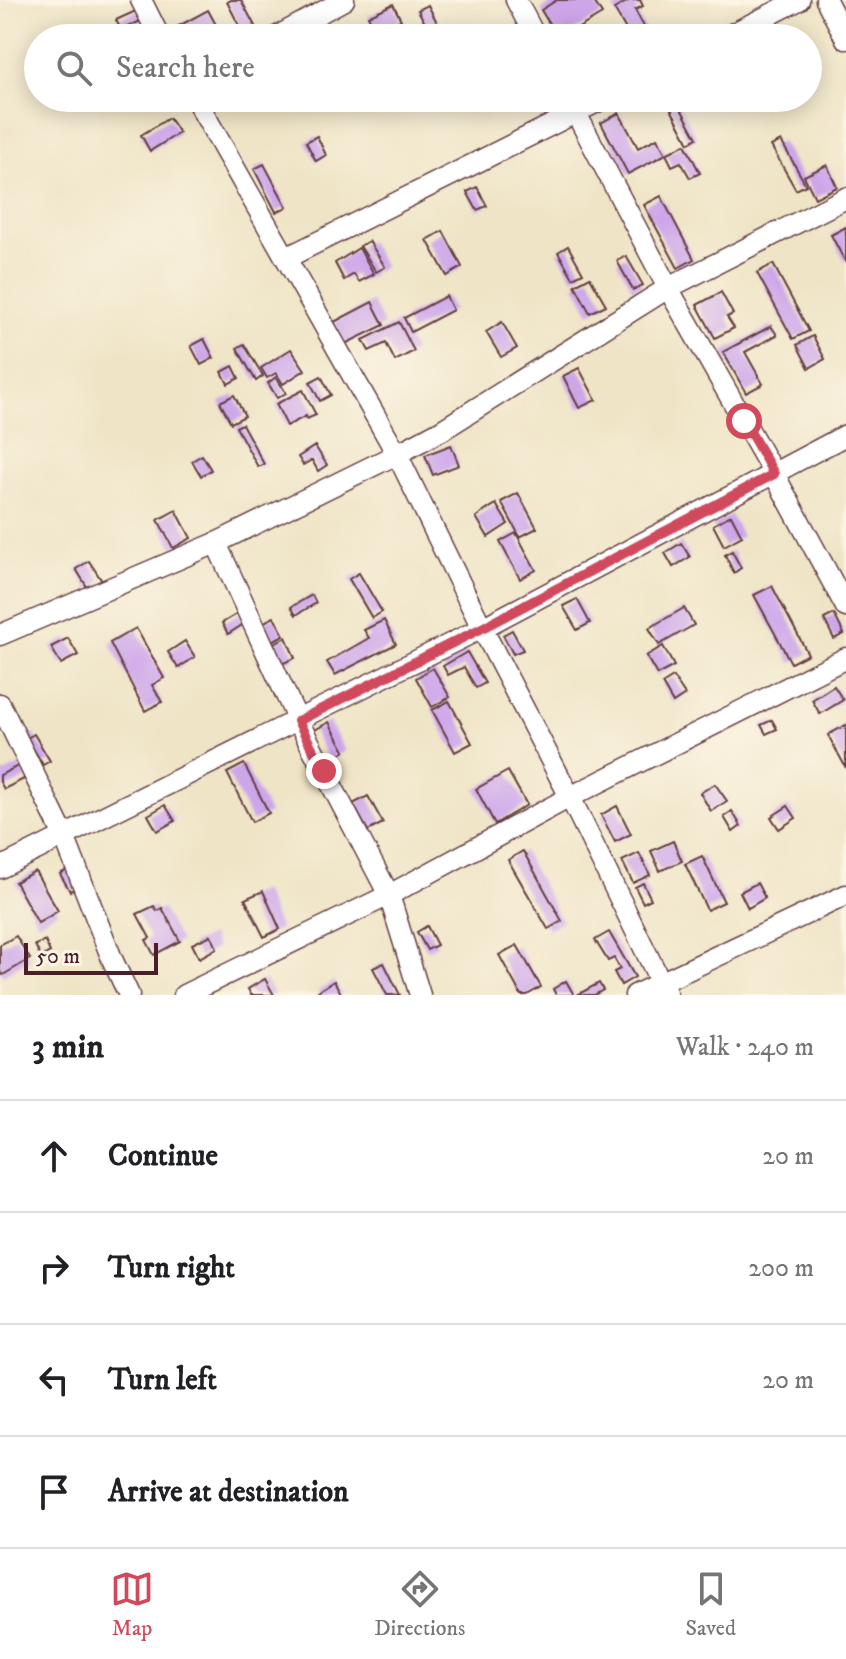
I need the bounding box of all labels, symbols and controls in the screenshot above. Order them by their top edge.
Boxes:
search box [24,24,822,112]
icon: search [52,46,96,90]
text: Search here [116,50,255,87]
route start [726,403,762,439]
route end [306,753,342,789]
scale bar [24,939,158,975]
text: 50 m [36,943,80,970]
text: 3 min [32,1026,104,1068]
text: Walk · 240 m [676,1031,814,1064]
icon: ahead [32,1134,76,1178]
text: Continue [108,1138,218,1175]
text: 20 m [762,1140,814,1173]
icon: right [32,1246,76,1290]
text: Turn right [108,1250,235,1287]
text: 200 m [748,1252,814,1285]
icon: left [32,1358,76,1402]
text: Turn left [108,1362,217,1399]
text: 20 m [762,1364,814,1397]
icon: arrive [32,1470,76,1514]
text: Arrive at destination [108,1474,349,1511]
tab: Map [110,1567,154,1642]
tab: Directions [374,1567,465,1642]
tab: Saved [685,1567,736,1642]

